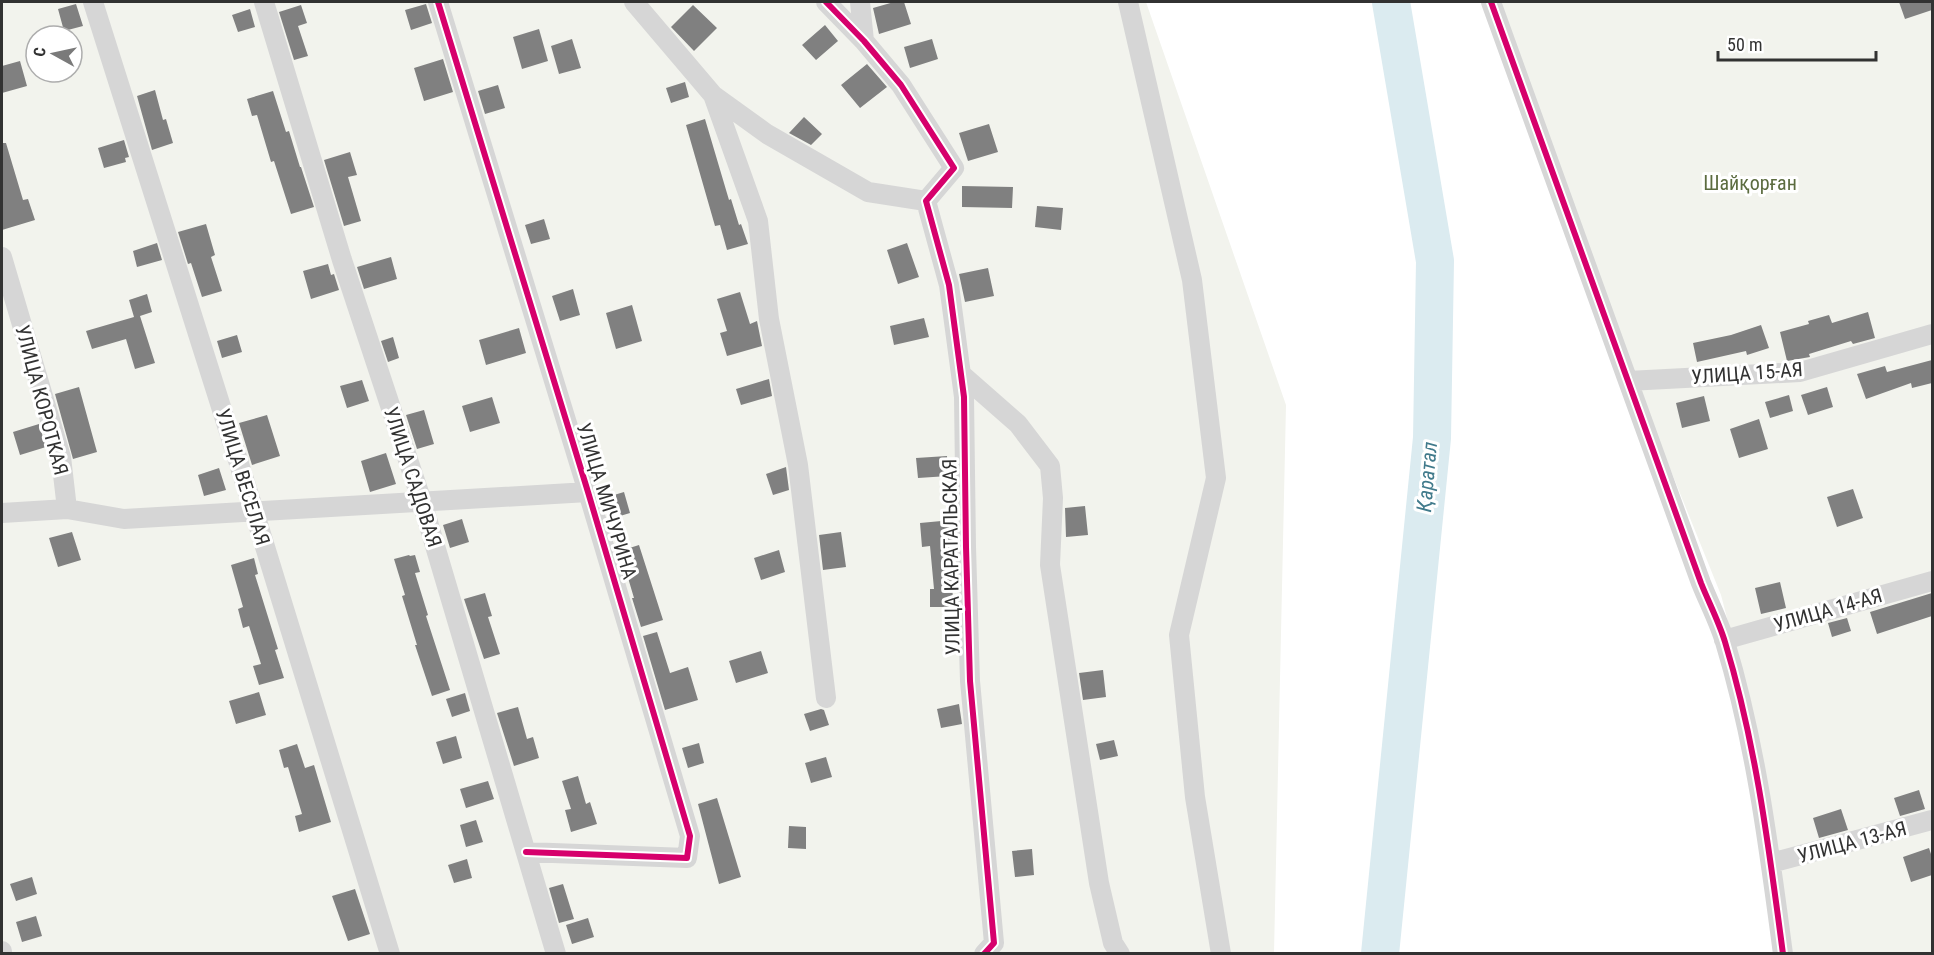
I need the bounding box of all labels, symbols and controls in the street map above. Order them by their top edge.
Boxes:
north arrow [24,24,84,84]
scale bar [1718,24,1876,62]
text: 50 m [1727,34,1762,55]
text: С [30,46,50,58]
park label: Шайқорған [1703,171,1797,195]
street label: УЛИЦА КОРОТКАЯ [10,322,74,478]
street label: УЛИЦА 15-АЯ [1690,357,1804,389]
street label: УЛИЦА САДОВАЯ [379,404,447,550]
street label: УЛИЦА ВЕСЕЛАЯ [211,406,275,548]
street label: УЛИЦА МИЧУРИНА [572,420,642,582]
water label: Қаратал [1412,441,1442,513]
street label: УЛИЦА КАРАТАЛЬСКАЯ [937,458,965,656]
street label: УЛИЦА 14-АЯ [1771,583,1885,637]
street label: УЛИЦА 13-АЯ [1795,816,1909,868]

